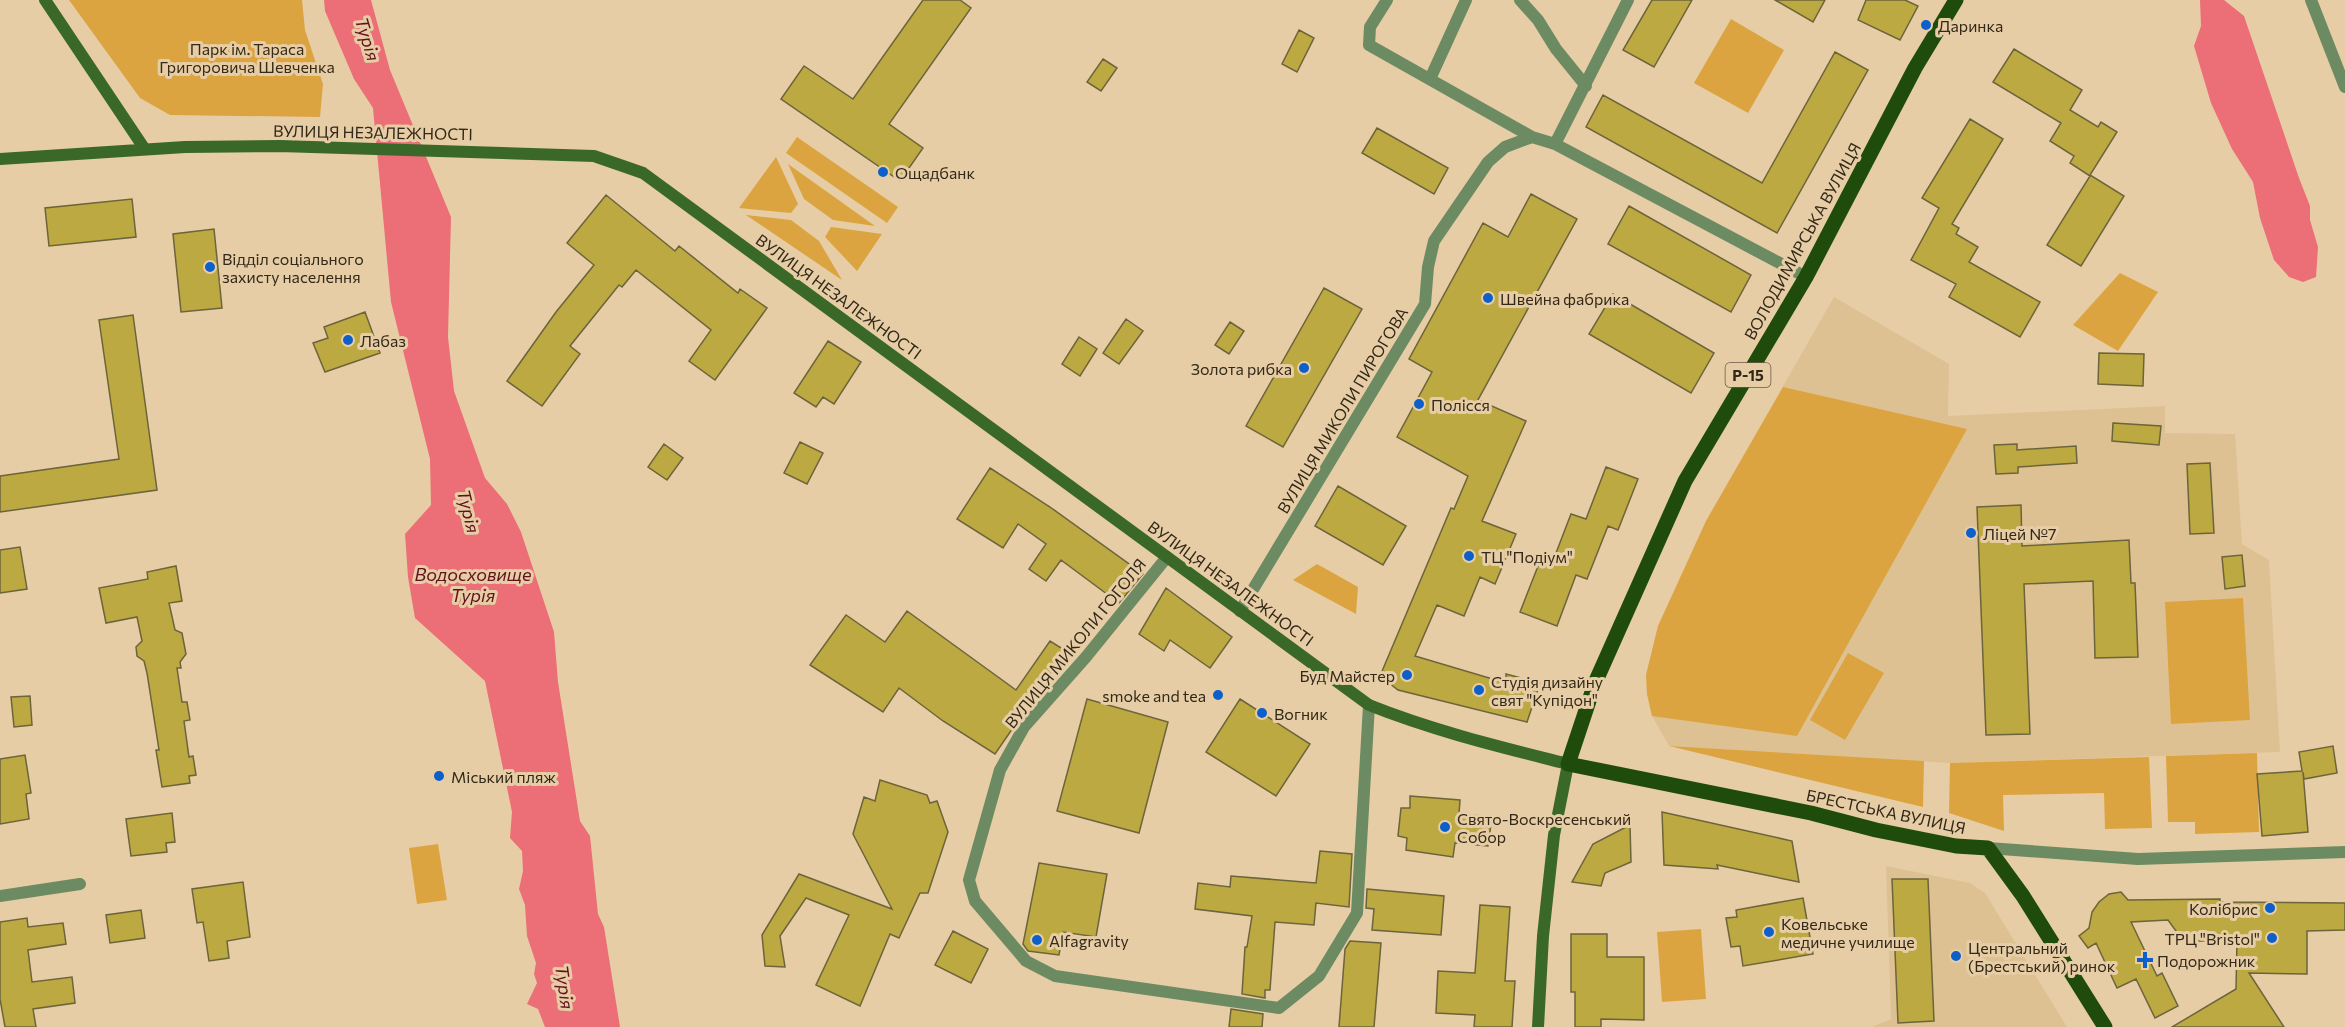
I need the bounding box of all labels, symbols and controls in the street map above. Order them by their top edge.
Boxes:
water label: Турія [351,15,385,63]
place label: Даринка [1938,16,2003,35]
marker: Даринка [1919,18,1933,32]
park label: Парк ім. Тараса Григоровича Шевченка [159,39,335,76]
street label: ВУЛИЦЯ НЕЗАЛЕЖНОСТІ [273,121,473,143]
street label: ВОЛОДИМИРСЬКА ВУЛИЦЯ [1740,139,1864,343]
place label: Ощадбанк [895,163,975,182]
marker: Ощадбанк [876,165,890,179]
street label: ВУЛИЦЯ НЕЗАЛЕЖНОСТІ [753,230,925,362]
place label: Відділ соціального захисту населення [222,249,364,286]
marker: Відділ соціального захисту населення [203,260,217,274]
place label: Швейна фабрика [1500,289,1629,308]
marker: Швейна фабрика [1481,291,1495,305]
street label: ВУЛИЦЯ МИКОЛИ ПИРОГОВА [1273,303,1411,517]
place label: Лабаз [360,331,406,350]
marker: Лабаз [341,333,355,347]
place label: Золота рибка [1191,359,1292,378]
marker: Золота рибка [1297,361,1311,375]
road number: Р-15 [1726,363,1770,387]
place label: Полісся [1431,395,1490,414]
marker: Полісся [1412,397,1426,411]
water label: Турія [453,487,485,535]
street label: ВУЛИЦЯ НЕЗАЛЕЖНОСТІ [1145,517,1317,649]
place label: Ліцей №7 [1983,524,2056,543]
marker: Ліцей №7 [1964,526,1978,540]
place label: ТЦ "Подіум" [1481,547,1573,566]
marker: ТЦ "Подіум" [1462,549,1476,563]
street label: ВУЛИЦЯ МИКОЛИ ГОГОЛЯ [1001,554,1149,732]
water label: Водосховище Турія [415,563,532,606]
place label: Буд Майстер [1299,666,1395,685]
marker: Буд Майстер [1400,668,1414,682]
place label: Студія дизайну свят "Купідон" [1491,672,1603,709]
marker: Студія дизайну свят "Купідон" [1472,683,1486,697]
place label: smoke and tea [1102,686,1206,705]
marker: smoke and tea [1211,688,1225,702]
place label: Вогник [1274,704,1328,723]
marker: Вогник [1255,706,1269,720]
place label: Міський пляж [451,767,556,786]
marker: Міський пляж [432,769,446,783]
street label: БРЕСТСЬКА ВУЛИЦЯ [1805,785,1967,837]
place label: Свято-Воскресенський Собор [1457,809,1631,846]
marker: Свято-Воскресенський Собор [1438,820,1452,834]
place label: Колібрис [2189,899,2258,918]
marker: Колібрис [2263,901,2277,915]
place label: Ковельське медичне училище [1781,914,1915,951]
marker: Ковельське медичне училище [1762,925,1776,939]
place label: ТРЦ "Bristol" [2164,929,2260,948]
place label: Alfagravity [1049,931,1129,950]
marker: ТРЦ "Bristol" [2265,931,2279,945]
marker: Alfagravity [1030,933,1044,947]
place label: Центральний (Брестський) ринок [1968,938,2116,975]
marker: Центральний (Брестський) ринок [1949,949,1963,963]
place label: Подорожник [2157,951,2256,970]
marker: Подорожник [2138,953,2152,967]
water label: Турія [551,964,579,1010]

